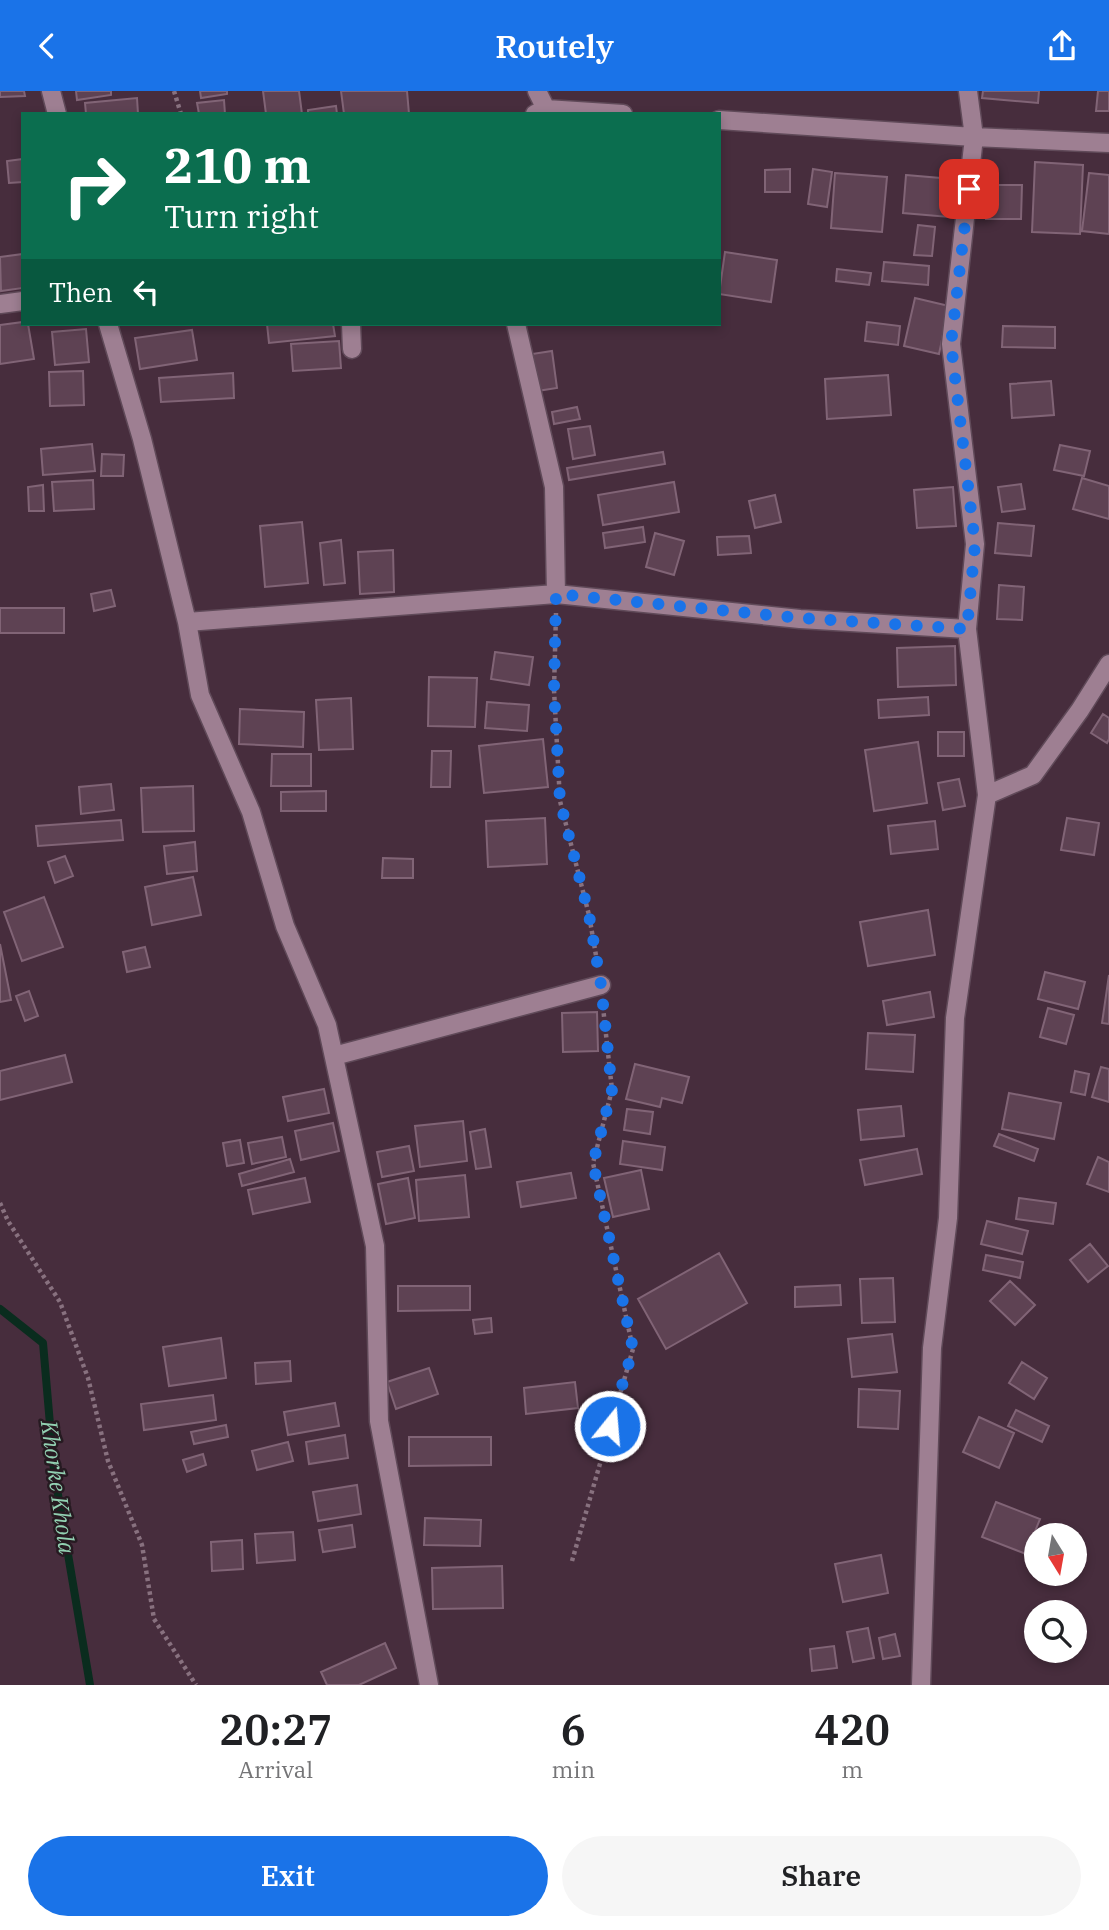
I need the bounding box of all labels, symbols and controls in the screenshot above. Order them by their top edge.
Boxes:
text: Routely [495,25,614,67]
icon: back [28,27,66,65]
icon: share [1043,27,1081,65]
text: 210 m [164,133,311,196]
icon: right [49,140,140,231]
pin [939,159,999,219]
icon: arrive [950,170,988,208]
text: Turn right [164,195,319,237]
icon: left [127,273,165,311]
text: Then [49,275,113,309]
position arrow [573,1389,647,1463]
water label: Khorke Khola [35,1417,83,1556]
north arrow [1024,1523,1087,1585]
map controls [1024,1523,1087,1663]
button: search [1024,1600,1087,1663]
text: 20:27 [219,1702,332,1757]
text: 6 [561,1702,586,1757]
text: 420 [814,1702,890,1757]
text: Arrival [238,1754,313,1784]
text: min [551,1754,595,1784]
text: m [841,1754,863,1784]
button: Exit [28,1836,548,1916]
button: Share [562,1836,1081,1916]

